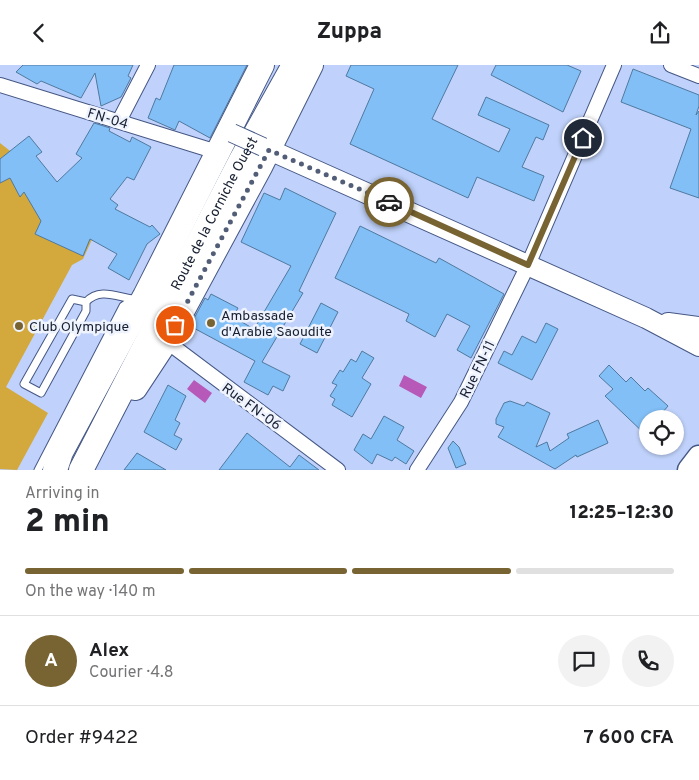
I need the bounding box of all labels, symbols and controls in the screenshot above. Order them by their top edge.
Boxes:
icon: back [25,19,53,47]
text: Zuppa [317,19,382,46]
icon: share [646,19,674,47]
street label: FN-04 [85,105,130,134]
pin [562,117,604,159]
icon: home [569,124,597,152]
street label: Route de la Corniche Ouest [168,134,262,294]
courier [364,177,414,227]
icon: car [375,188,403,216]
pin [154,304,196,346]
place label: Ambassade d'Arabie Saoudite [221,308,332,341]
icon: bag [161,311,189,339]
marker: Ambassade d'Arabie Saoudite [205,317,217,329]
place label: Club Olympique [29,319,129,336]
marker: Club Olympique [13,320,25,332]
street label: Rue FN-11 [457,338,500,401]
street label: Rue FN-06 [218,380,284,434]
map controls [639,410,684,455]
button: locate [639,410,684,455]
text: Arriving in [25,484,100,504]
text: 12:25–12:30 [570,501,674,525]
text: 2 min [25,503,110,543]
text: On the way · 140 m [25,582,156,602]
button: chat [558,635,610,687]
button: phone [622,635,674,687]
text: Alex [89,639,129,663]
text: A [44,649,58,673]
text: Courier · 4.8 [89,663,173,683]
text: Order #9422 [25,726,138,750]
text: 7 600 CFA [583,726,674,750]

